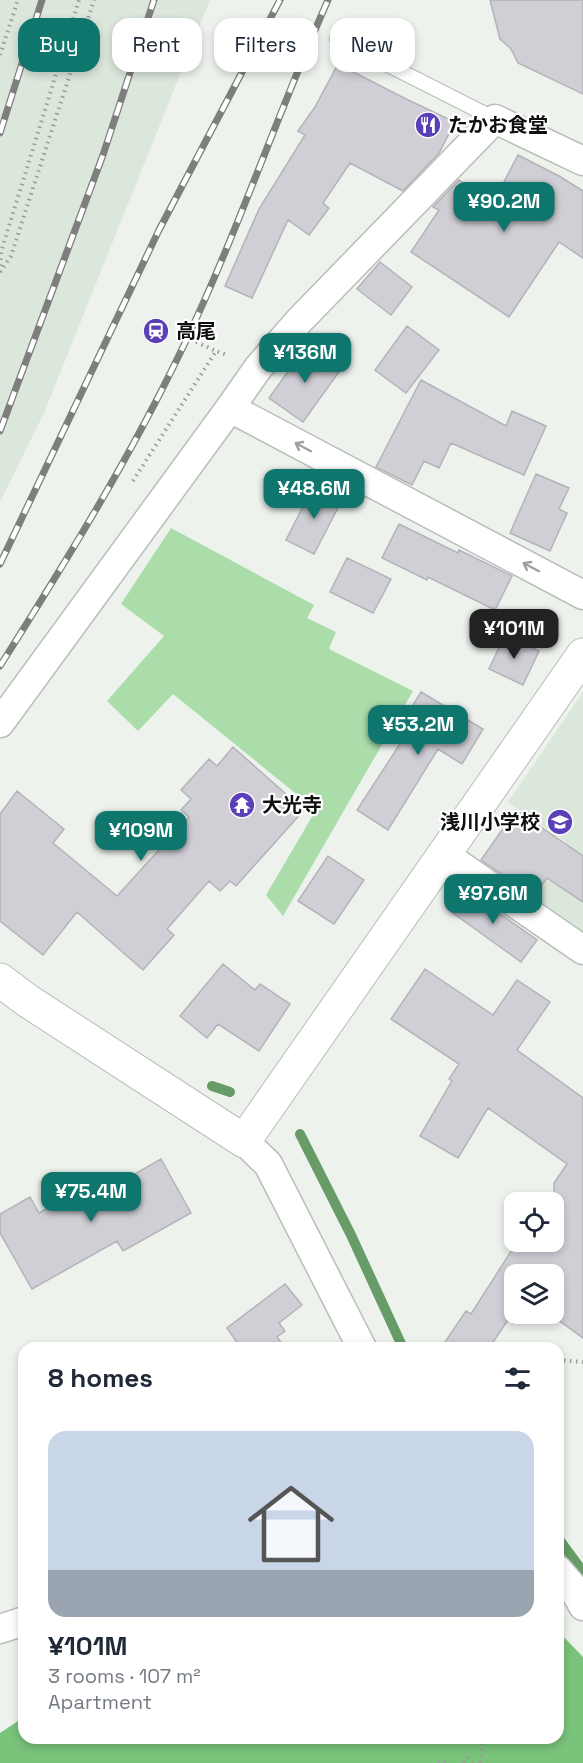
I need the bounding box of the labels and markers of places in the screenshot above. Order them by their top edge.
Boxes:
restaurant icon: たかお食堂 [413,110,443,140]
place label: たかお食堂 [448,112,548,138]
pin: ¥90.2M [455,182,553,233]
station icon: 高尾 [141,316,171,346]
place label: 高尾 [176,318,216,344]
pin: ¥136M [263,333,347,384]
pin: ¥48.6M [265,469,363,520]
pin: ¥101M [472,609,556,660]
pin: ¥53.2M [369,705,467,756]
temple icon: 大光寺 [227,790,257,820]
place label: 大光寺 [262,792,322,818]
school or university icon: 浅川小学校 [545,807,575,837]
place label: 浅川小学校 [440,809,540,835]
pin: ¥109M [99,811,183,862]
pin: ¥97.6M [444,874,542,925]
pin: ¥75.4M [42,1172,140,1223]

